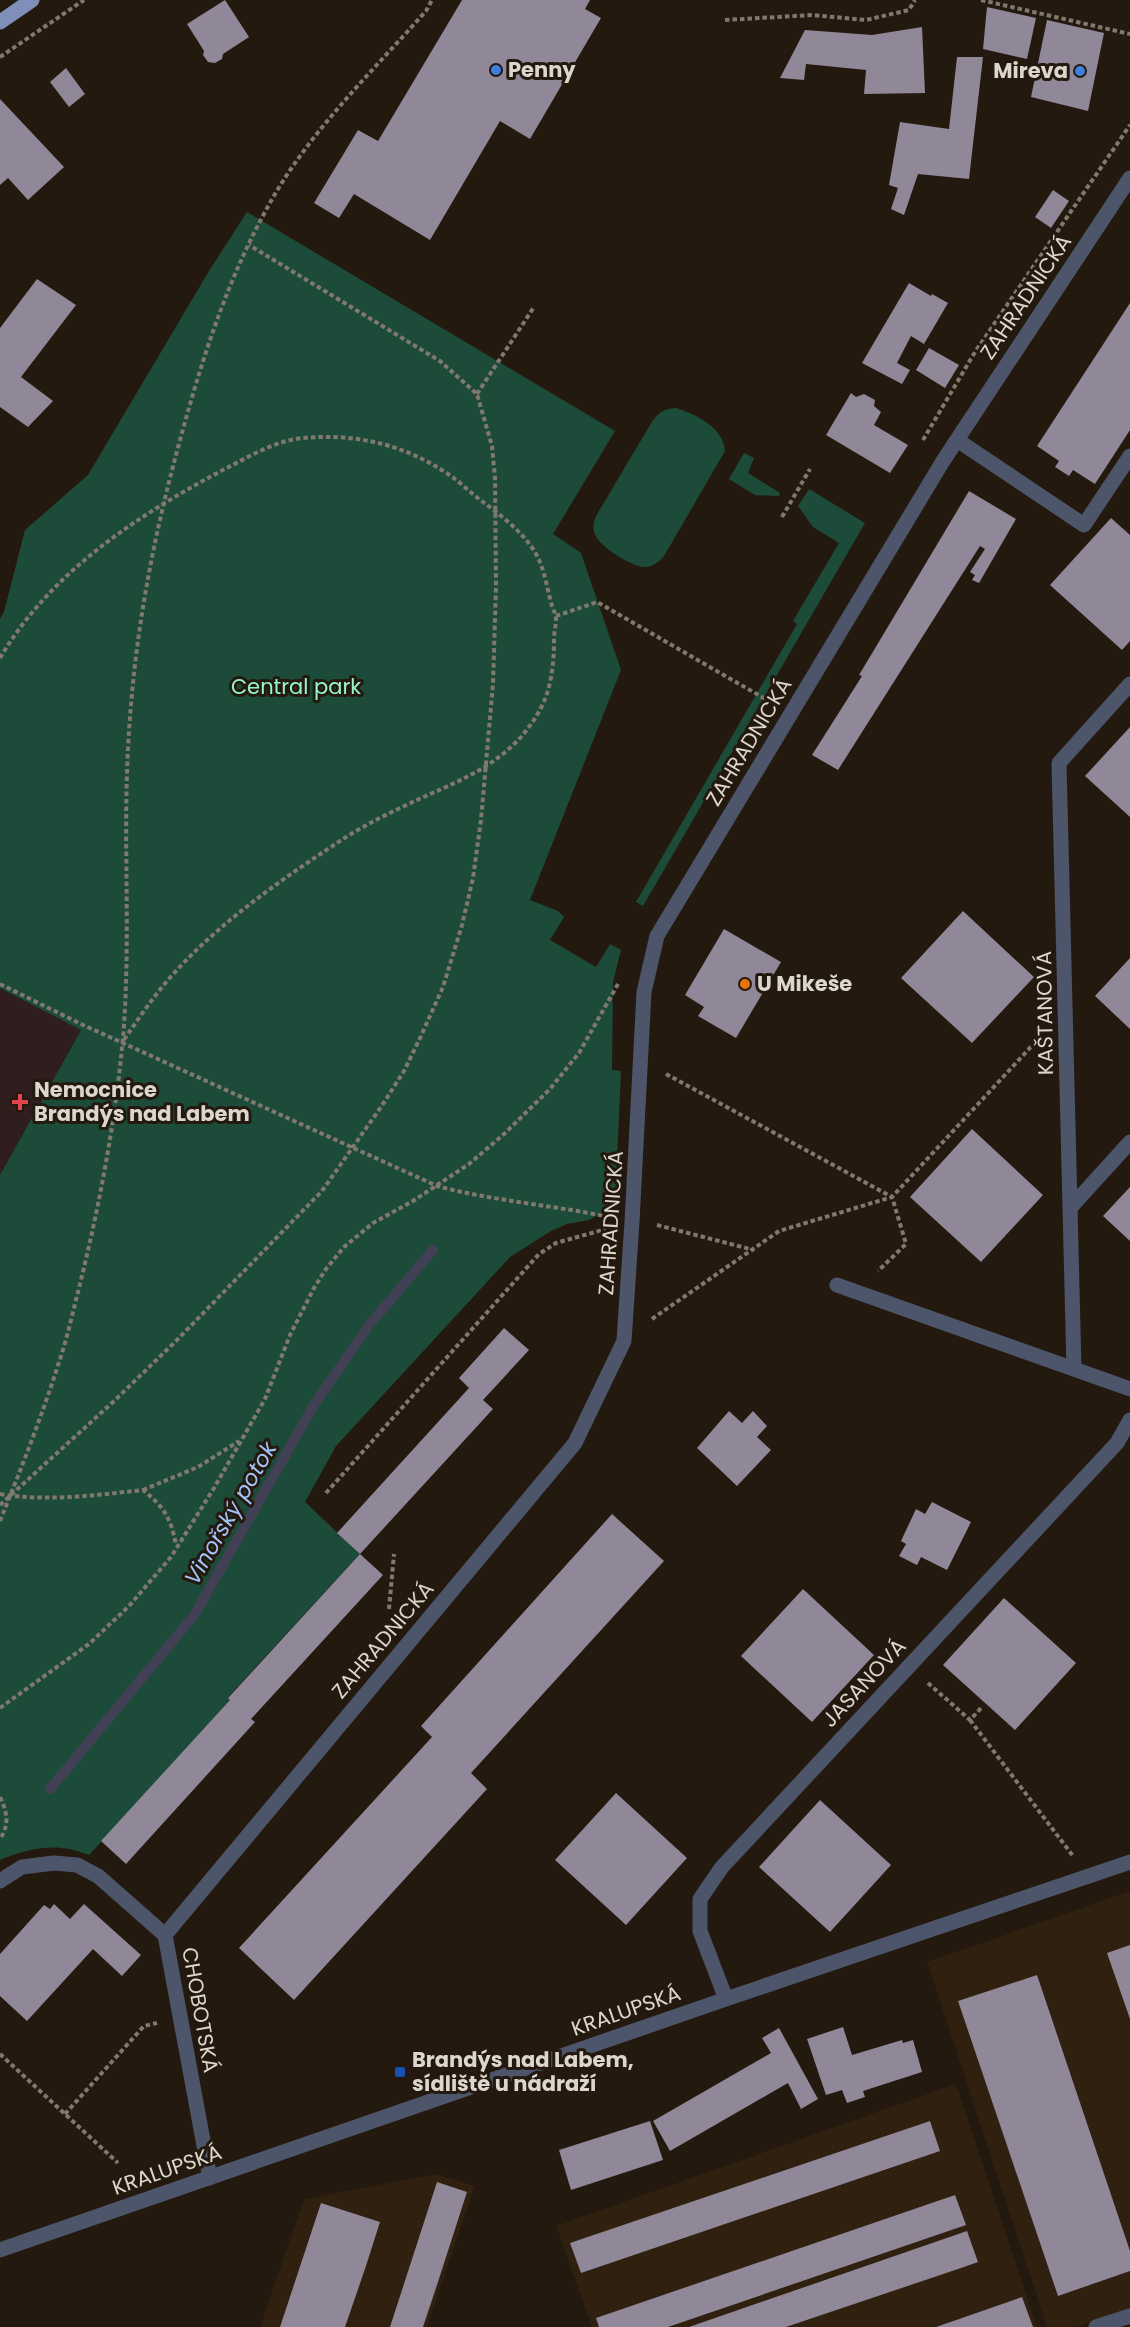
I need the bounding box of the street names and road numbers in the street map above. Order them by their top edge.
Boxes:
street label: ZAHRADNICKÁ [973,229,1078,365]
street label: ZAHRADNICKÁ [699,672,798,811]
street label: KAŠTANOVÁ [1029,951,1060,1075]
street label: ZAHRADNICKÁ [591,1150,630,1296]
street label: ZAHRADNICKÁ [325,1575,440,1704]
street label: JASANOVÁ [815,1632,912,1733]
street label: CHOBOTSKÁ [175,1945,226,2075]
street label: KRALUPSKÁ [567,1978,684,2043]
street label: KRALUPSKÁ [108,2137,225,2202]

